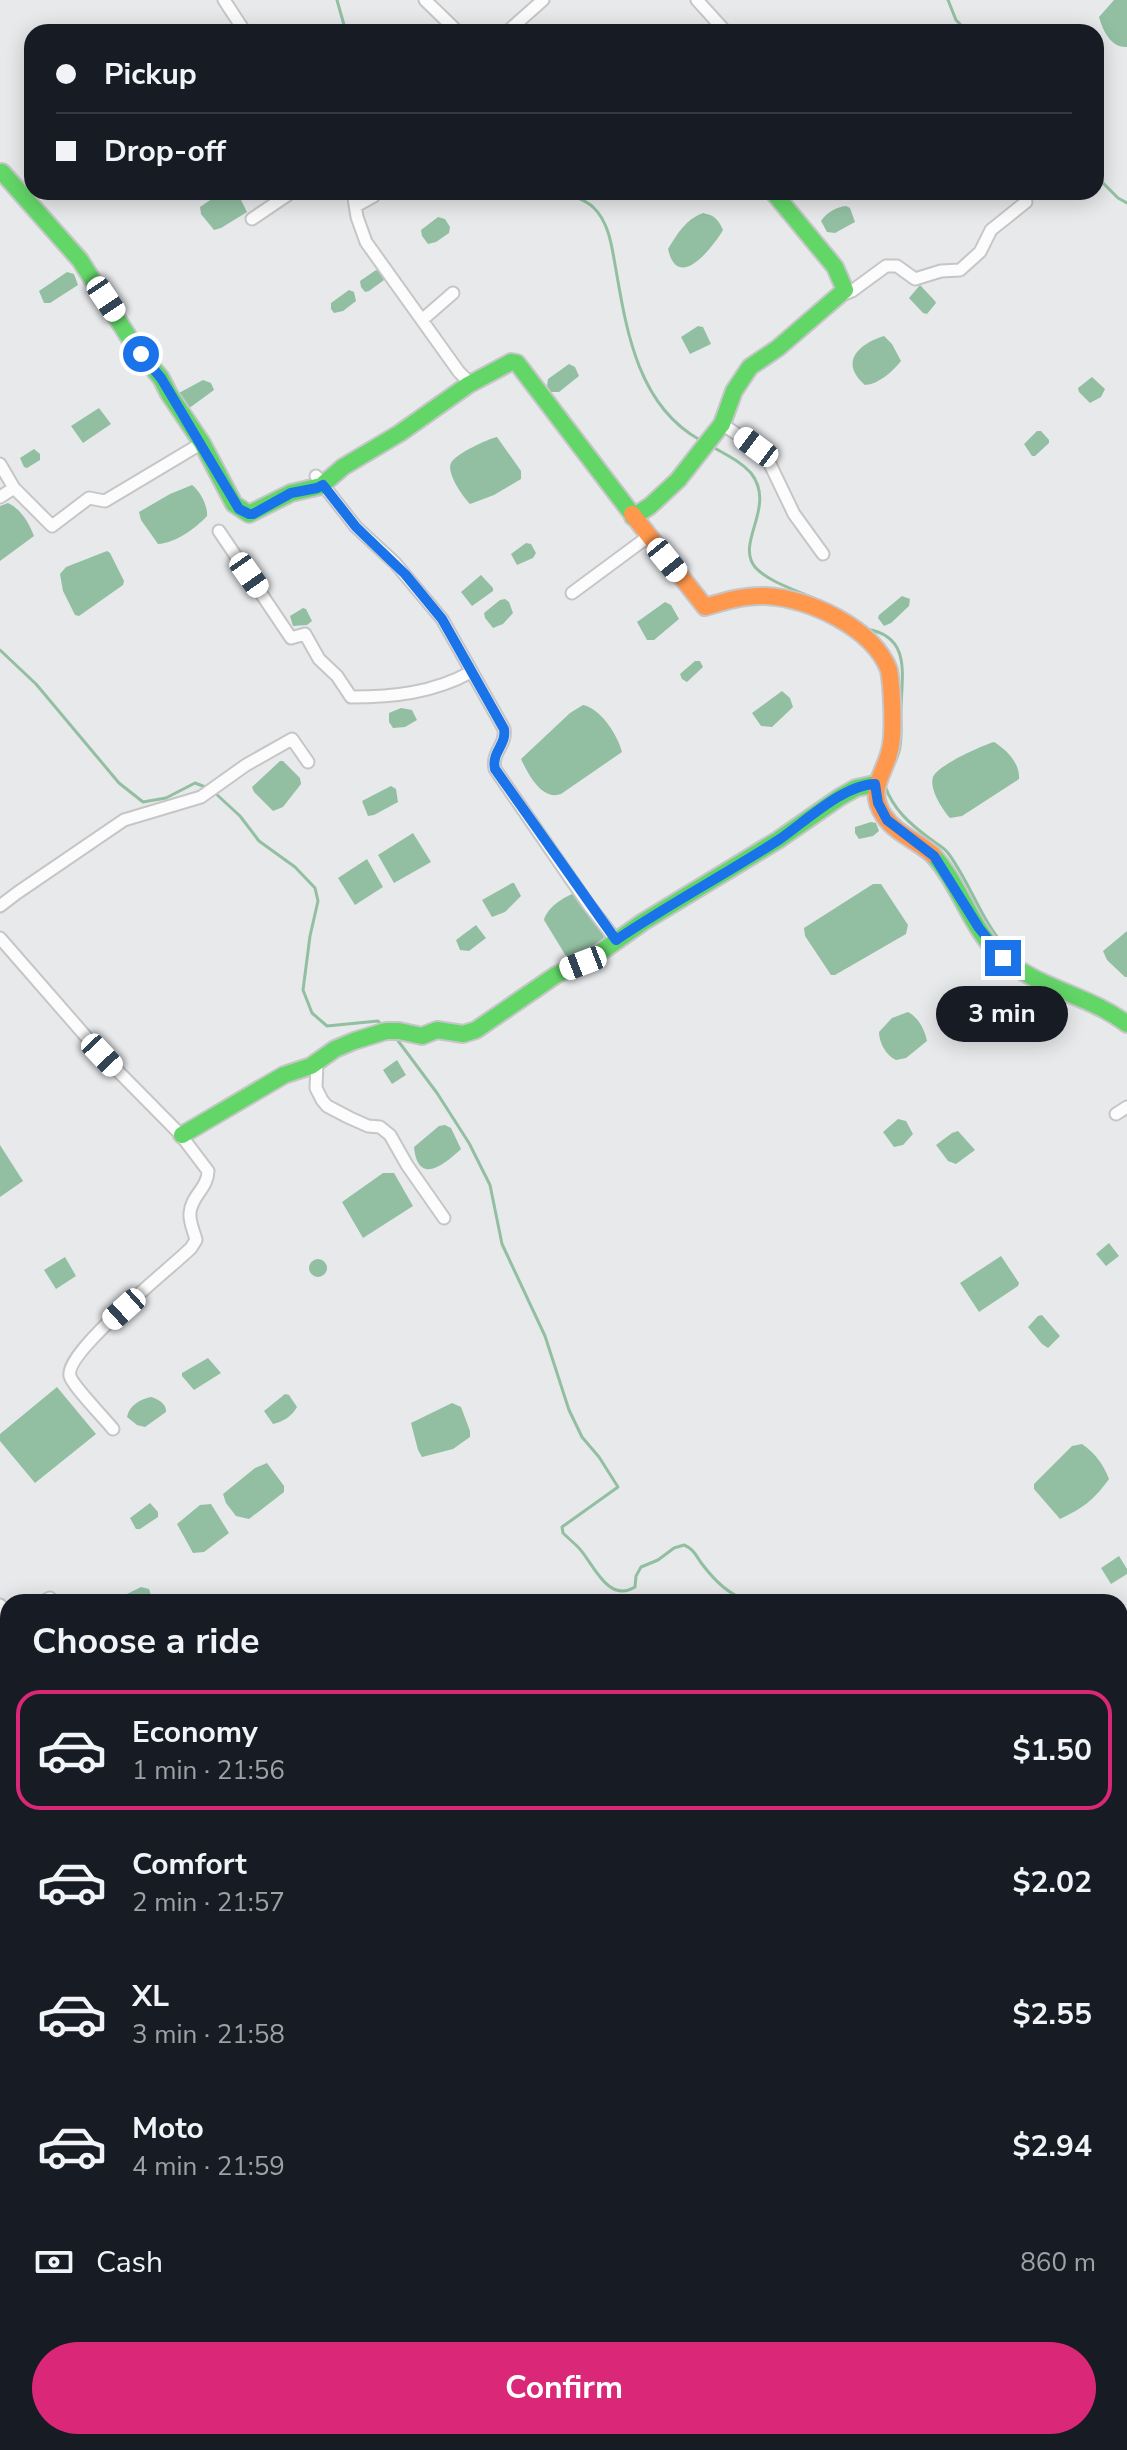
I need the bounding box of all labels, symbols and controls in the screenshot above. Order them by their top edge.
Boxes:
text: Pickup [104,54,197,95]
text: Drop-off [104,131,226,172]
car [83,272,129,326]
route start [123,336,159,372]
car [730,423,782,471]
car [643,534,691,586]
car [225,548,273,602]
route end [985,940,1021,976]
car [556,943,610,983]
callout: 3 min [937,986,1069,1042]
text: 3 min [968,996,1036,1031]
car [77,1029,127,1081]
car [98,1284,150,1334]
text: Choose a ride [32,1617,260,1666]
text: Economy [132,1712,258,1753]
icon: car [36,1714,108,1786]
text: $1.50 [1013,1730,1092,1771]
text: 1 min · 21:56 [132,1753,285,1788]
text: Comfort [132,1844,247,1885]
icon: car [36,1846,108,1918]
text: $2.02 [1013,1862,1092,1903]
text: 2 min · 21:57 [132,1885,285,1920]
text: XL [132,1976,169,2017]
icon: car [36,1978,108,2050]
text: $2.55 [1013,1994,1092,2035]
text: 3 min · 21:58 [132,2017,285,2052]
text: Moto [132,2108,204,2149]
icon: car [36,2110,108,2182]
text: $2.94 [1013,2126,1092,2167]
text: 4 min · 21:59 [132,2149,285,2184]
icon: cash [32,2240,76,2284]
text: Cash [96,2242,163,2283]
text: 860 m [1020,2245,1096,2280]
button: Confirm [32,2342,1096,2434]

